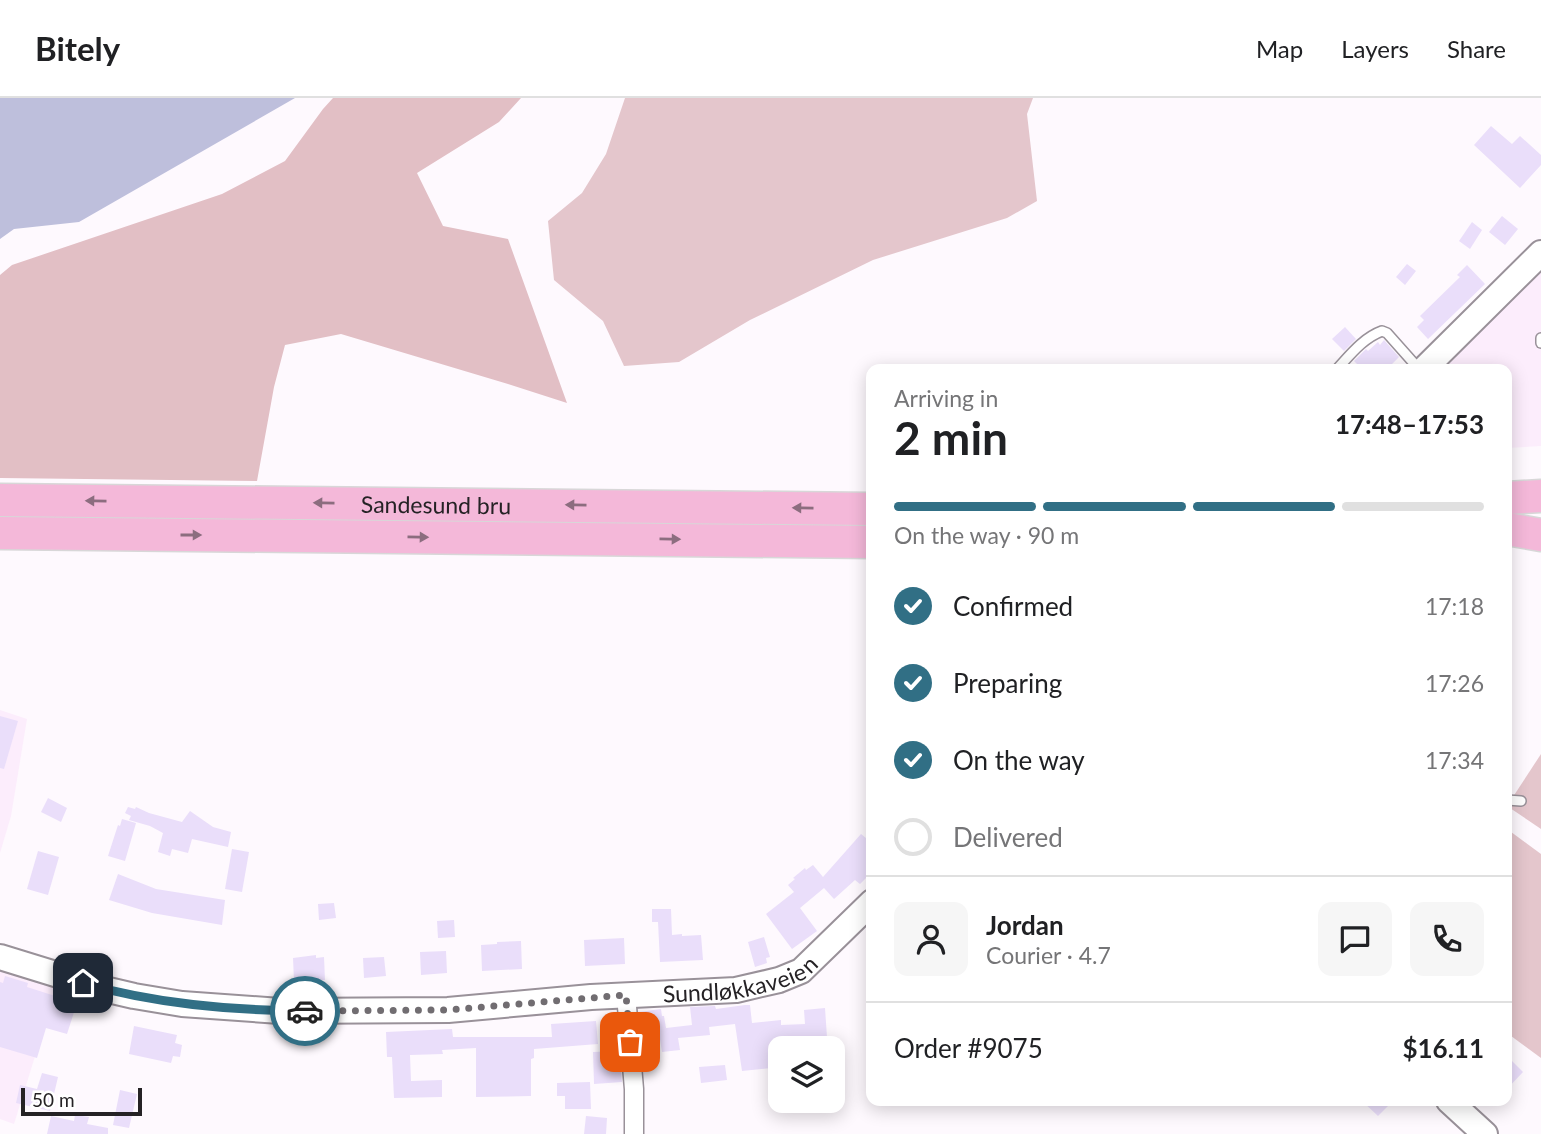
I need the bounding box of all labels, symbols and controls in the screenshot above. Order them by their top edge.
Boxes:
text: Bitely [35,28,120,68]
text: Map [1256,34,1303,63]
text: Layers [1341,34,1409,63]
text: Share [1447,34,1506,63]
text: Arriving in [894,384,998,412]
text: 17:48–17:53 [1335,408,1484,440]
text: 2 min [894,410,1008,465]
street label: Sandesund bru [361,490,511,519]
one-way arrow [85,495,107,506]
one-way arrow [313,497,335,509]
one-way arrow [565,500,587,511]
one-way arrow [792,502,814,514]
text: On the way · 90 m [894,521,1079,549]
one-way arrow [180,529,202,540]
one-way arrow [407,531,429,542]
one-way arrow [659,533,681,545]
icon: check [894,587,932,625]
text: Confirmed [953,590,1073,622]
text: 17:18 [1425,592,1484,620]
icon: check [894,664,932,702]
text: Preparing [953,667,1062,699]
text: 17:26 [1425,669,1484,697]
icon: check [894,741,932,779]
text: On the way [953,744,1085,776]
text: 17:34 [1425,746,1484,774]
text: Delivered [953,821,1063,853]
button: person [894,902,968,976]
button: chat [1318,902,1392,976]
button: phone [1410,902,1484,976]
text: Jordan [986,909,1064,941]
text: Courier · 4.7 [986,941,1111,969]
street label: Sundløkkaveien [662,949,823,1008]
pin [53,953,113,1013]
icon: home [64,964,102,1002]
courier [270,976,340,1046]
icon: car [286,992,324,1030]
pin [600,1012,660,1072]
icon: bag [611,1023,649,1061]
text: Order #9075 [894,1032,1043,1064]
text: $16.11 [1402,1032,1484,1064]
map controls [768,1036,845,1113]
button: layers [768,1036,845,1113]
scale bar [21,1085,142,1117]
text: 50 m [32,1088,75,1111]

